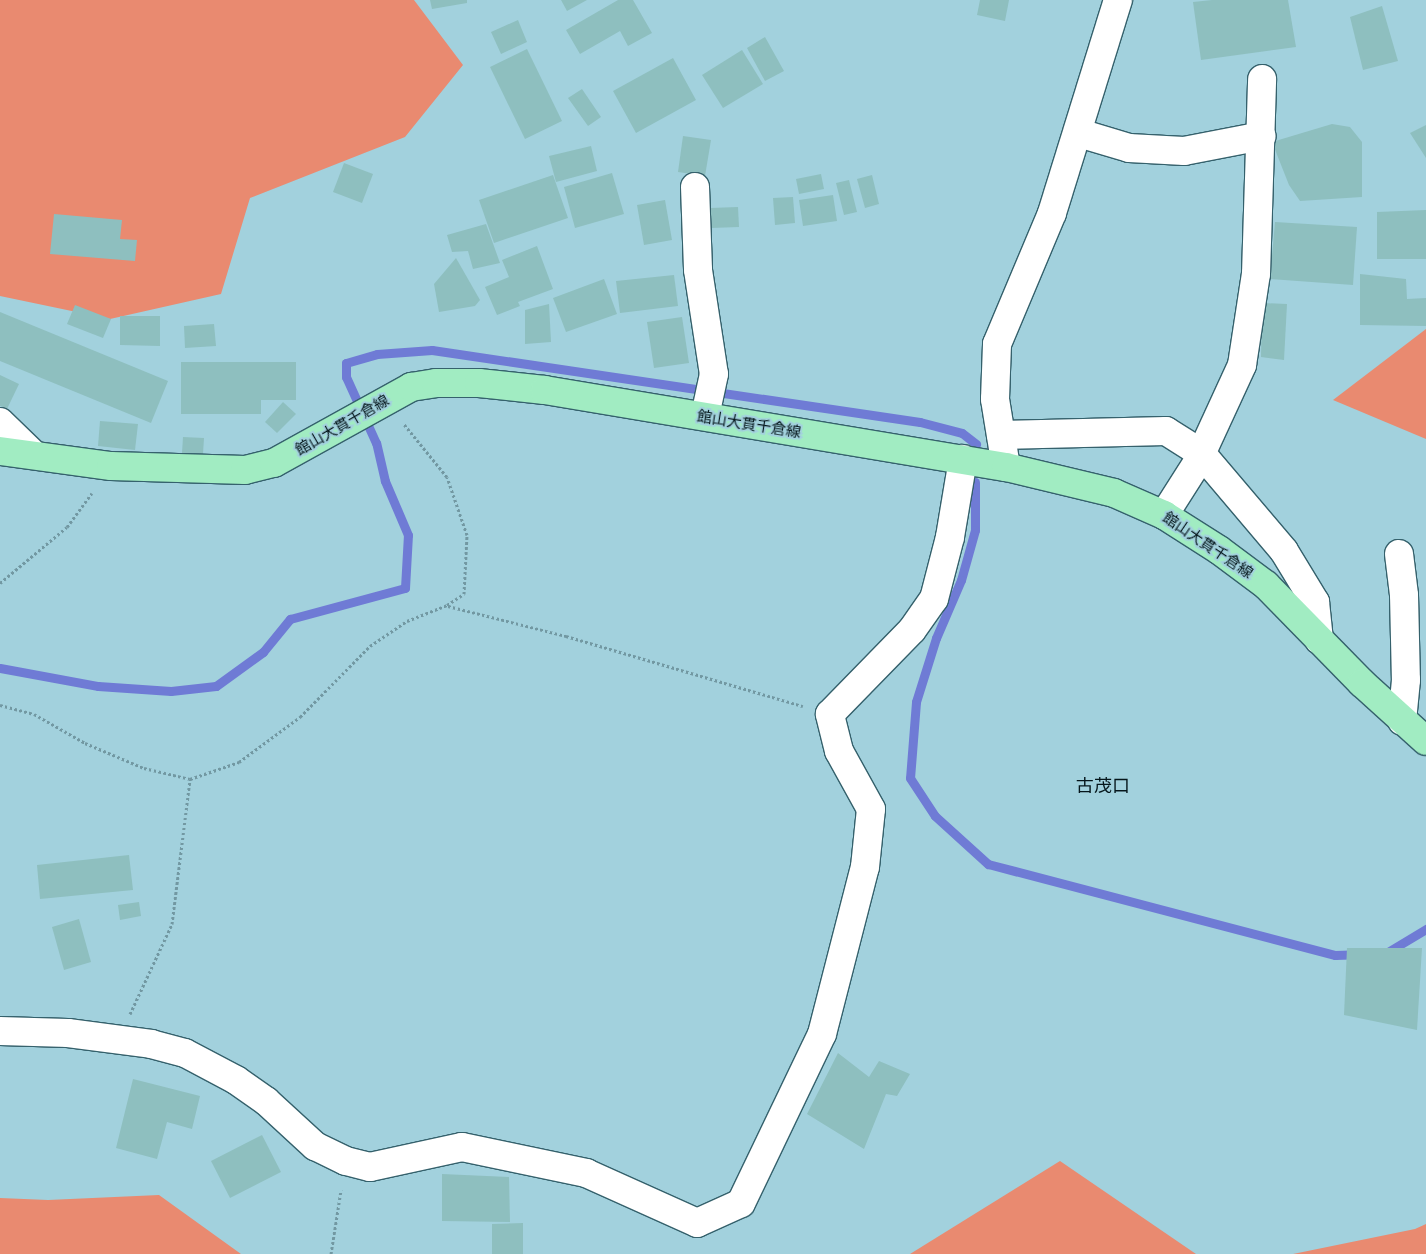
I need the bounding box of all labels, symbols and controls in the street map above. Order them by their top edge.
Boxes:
street label: 館山大貫千倉線 [292,391,392,459]
street label: 館山大貫千倉線 [696,407,802,441]
street label: 館山大貫千倉線 [1159,508,1257,582]
district label: 古茂口 [1076,775,1130,797]

